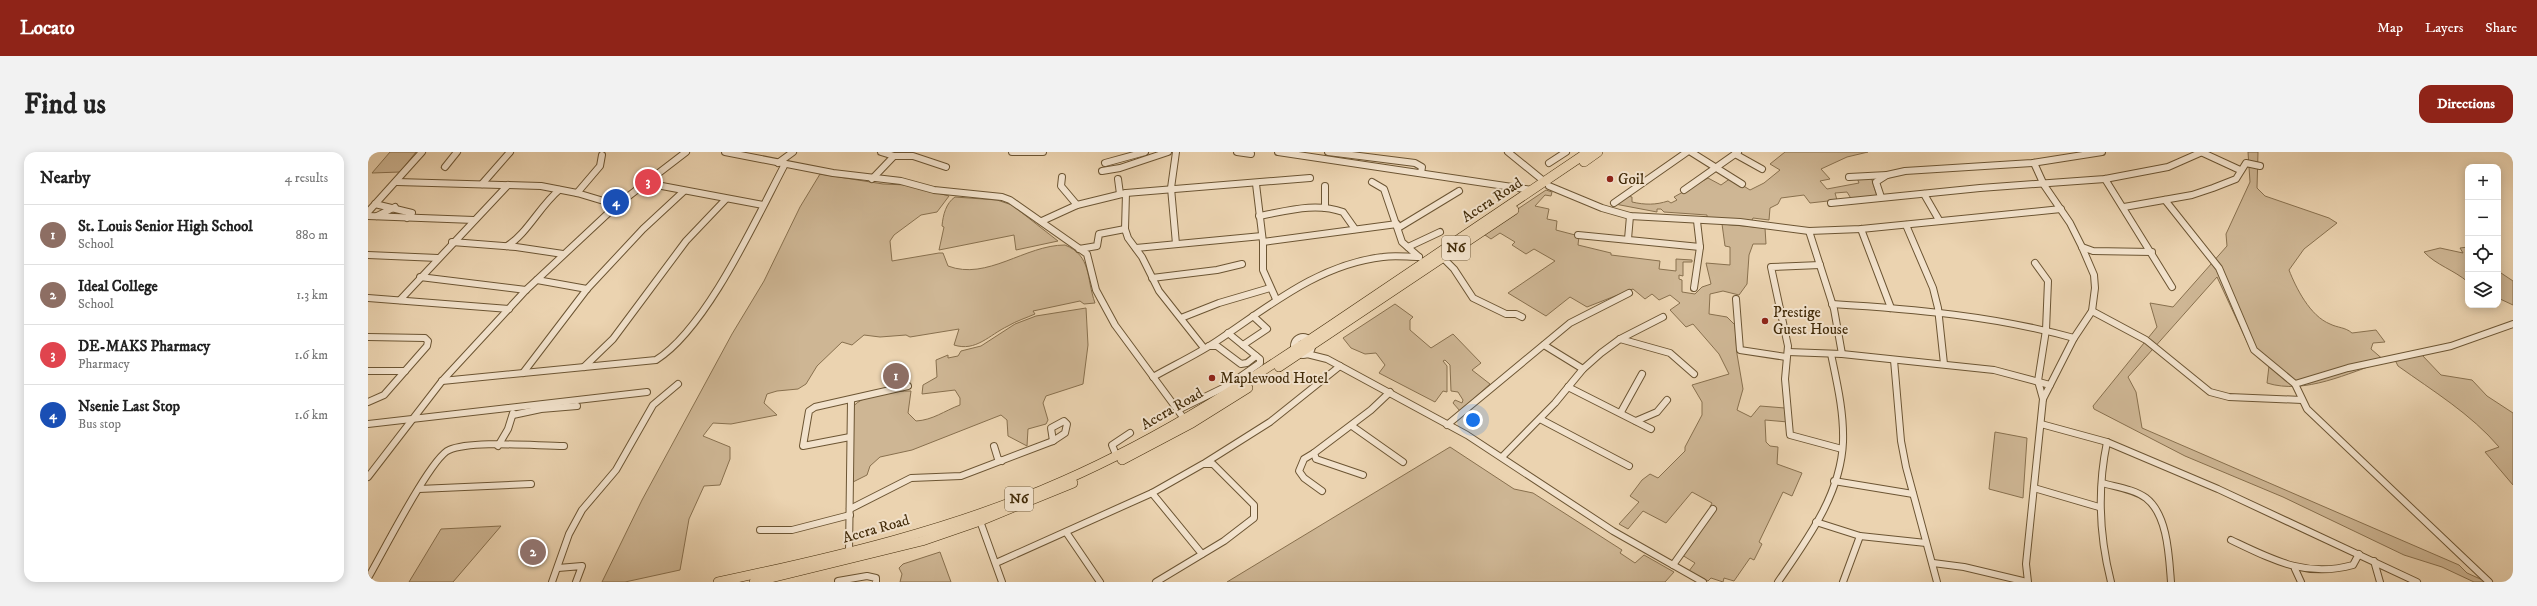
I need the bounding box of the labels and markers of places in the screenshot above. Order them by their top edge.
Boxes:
pin: 3 [635,167,661,197]
place label: Goil [1618,170,1645,189]
marker: Goil [1605,174,1615,184]
pin: 4 [603,187,629,217]
place label: Prestige Guest House [1773,303,1848,339]
marker: Prestige Guest House [1760,316,1770,326]
pin: 1 [883,361,909,391]
place label: Maplewood Hotel [1220,369,1329,388]
marker: Maplewood Hotel [1207,373,1217,383]
pin: 2 [520,537,546,567]

